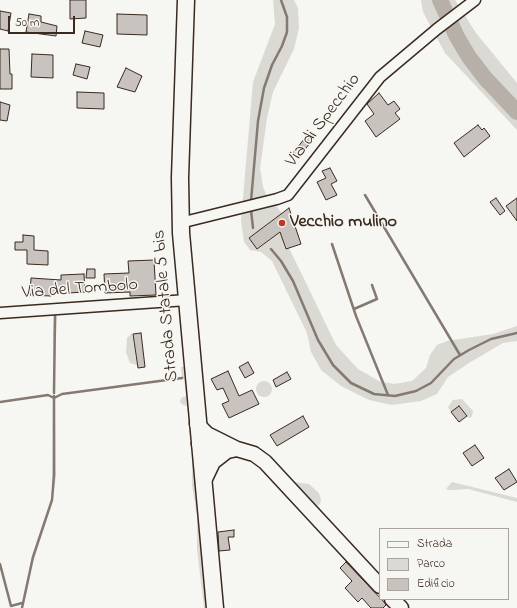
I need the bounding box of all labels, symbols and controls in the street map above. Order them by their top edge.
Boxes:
scale bar [10,8,77,34]
text: 50 m [15,14,39,32]
street label: Via di Specchio [282,70,366,172]
place label: Vecchio mulino [290,212,397,234]
marker: Vecchio mulino [277,218,287,228]
street label: Strada Statale 5 bis [150,229,184,383]
street label: Via del Tombolo [21,275,139,305]
legend [379,528,509,600]
text: Strada [417,535,452,553]
text: Parco [417,555,445,573]
text: Edificio [417,575,455,593]

